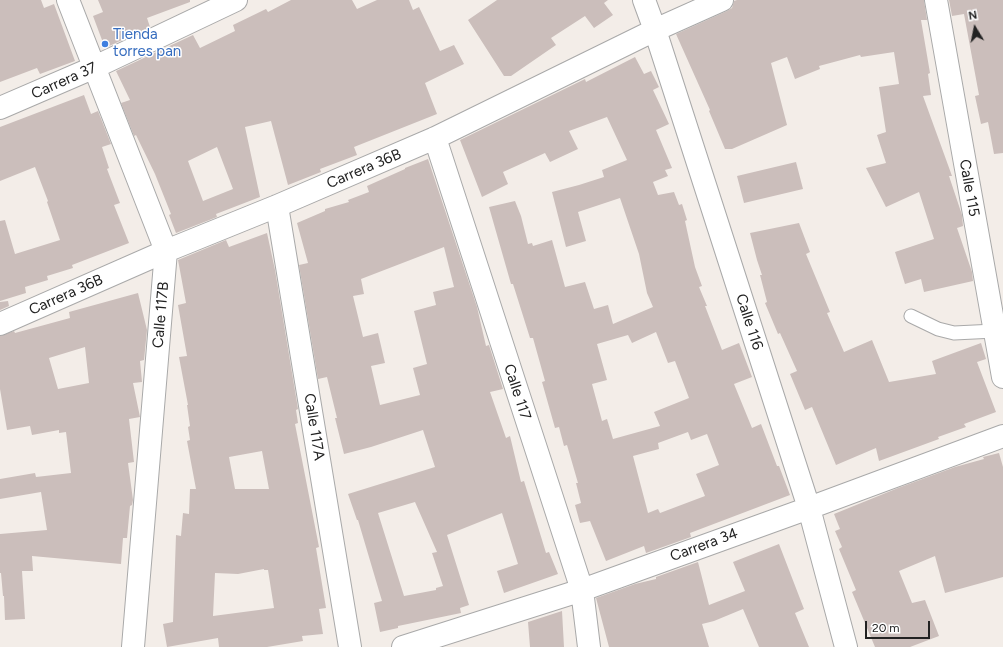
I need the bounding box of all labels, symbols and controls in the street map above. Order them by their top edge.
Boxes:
north arrow [955,8,995,48]
text: N [967,9,978,23]
place label: Tienda torres pan [113,26,181,61]
marker: Tienda torres pan [100,39,110,49]
street label: Carrera 37 [29,59,99,103]
street label: Carrera 36B [324,145,404,193]
street label: Calle 115 [955,158,983,218]
street label: Carrera 36B [26,271,106,319]
street label: Calle 117B [149,281,173,349]
street label: Calle 116 [732,292,766,352]
street label: Calle 117 [500,362,534,422]
street label: Calle 117A [300,392,328,462]
street label: Carrera 34 [668,524,740,566]
scale bar [867,613,932,639]
text: 20 m [872,621,900,635]

